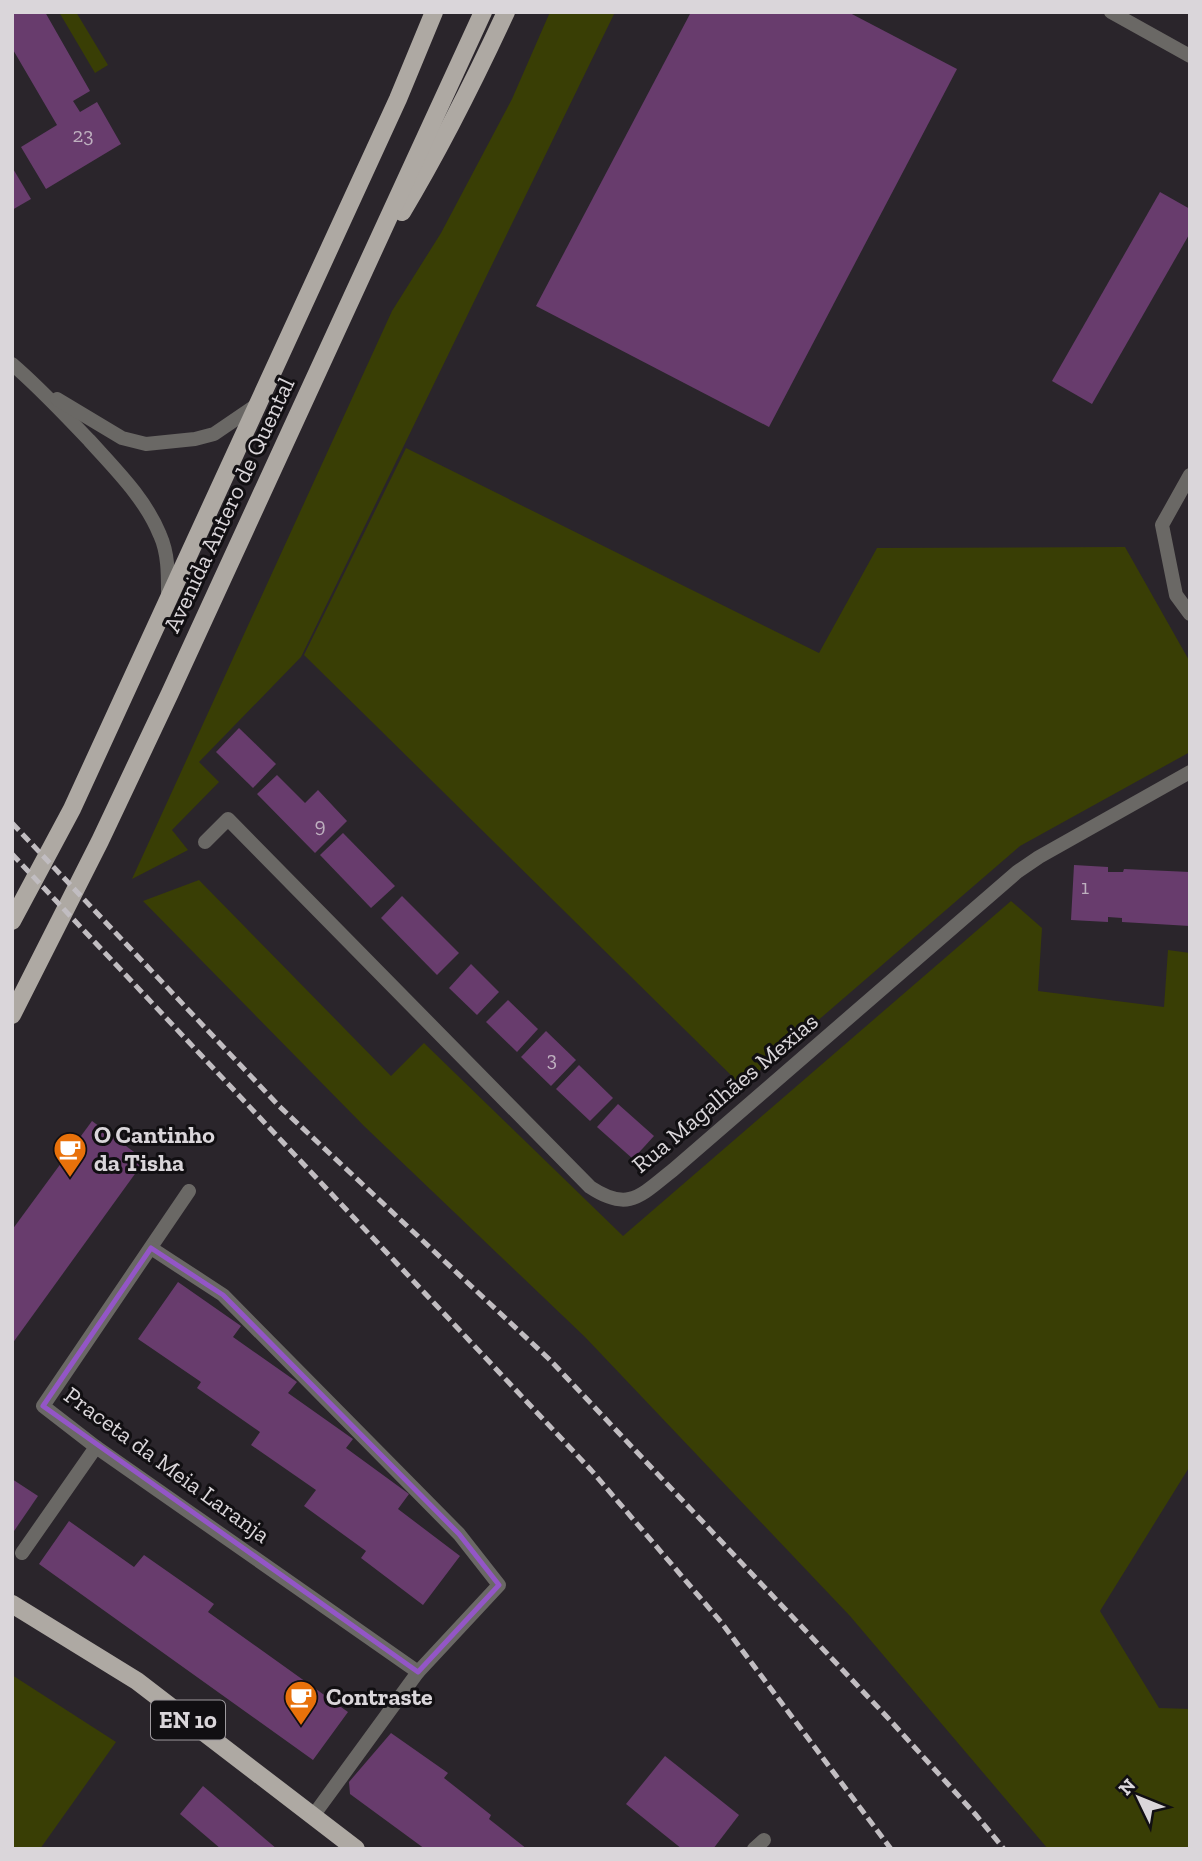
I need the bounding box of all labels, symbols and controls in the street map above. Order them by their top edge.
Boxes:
house number: 23 [72,122,94,147]
street label: Avenida Antero de Quental [157,373,300,637]
house number: 9 [314,812,326,837]
house number: 1 [1081,874,1089,899]
street label: Rua Magalhães Mexias [626,1006,824,1179]
house number: 3 [547,1046,557,1071]
place label: O Cantinho da Tisha [94,1120,215,1177]
cafe icon: O Cantinho da Tisha [51,1130,89,1179]
street label: Praceta da Meia Laranja [59,1380,276,1549]
cafe icon: Contraste [282,1678,320,1727]
place label: Contraste [326,1682,433,1711]
road number: EN 10 [151,1700,225,1740]
north arrow [1104,1763,1174,1833]
text: N [1114,1774,1140,1800]

